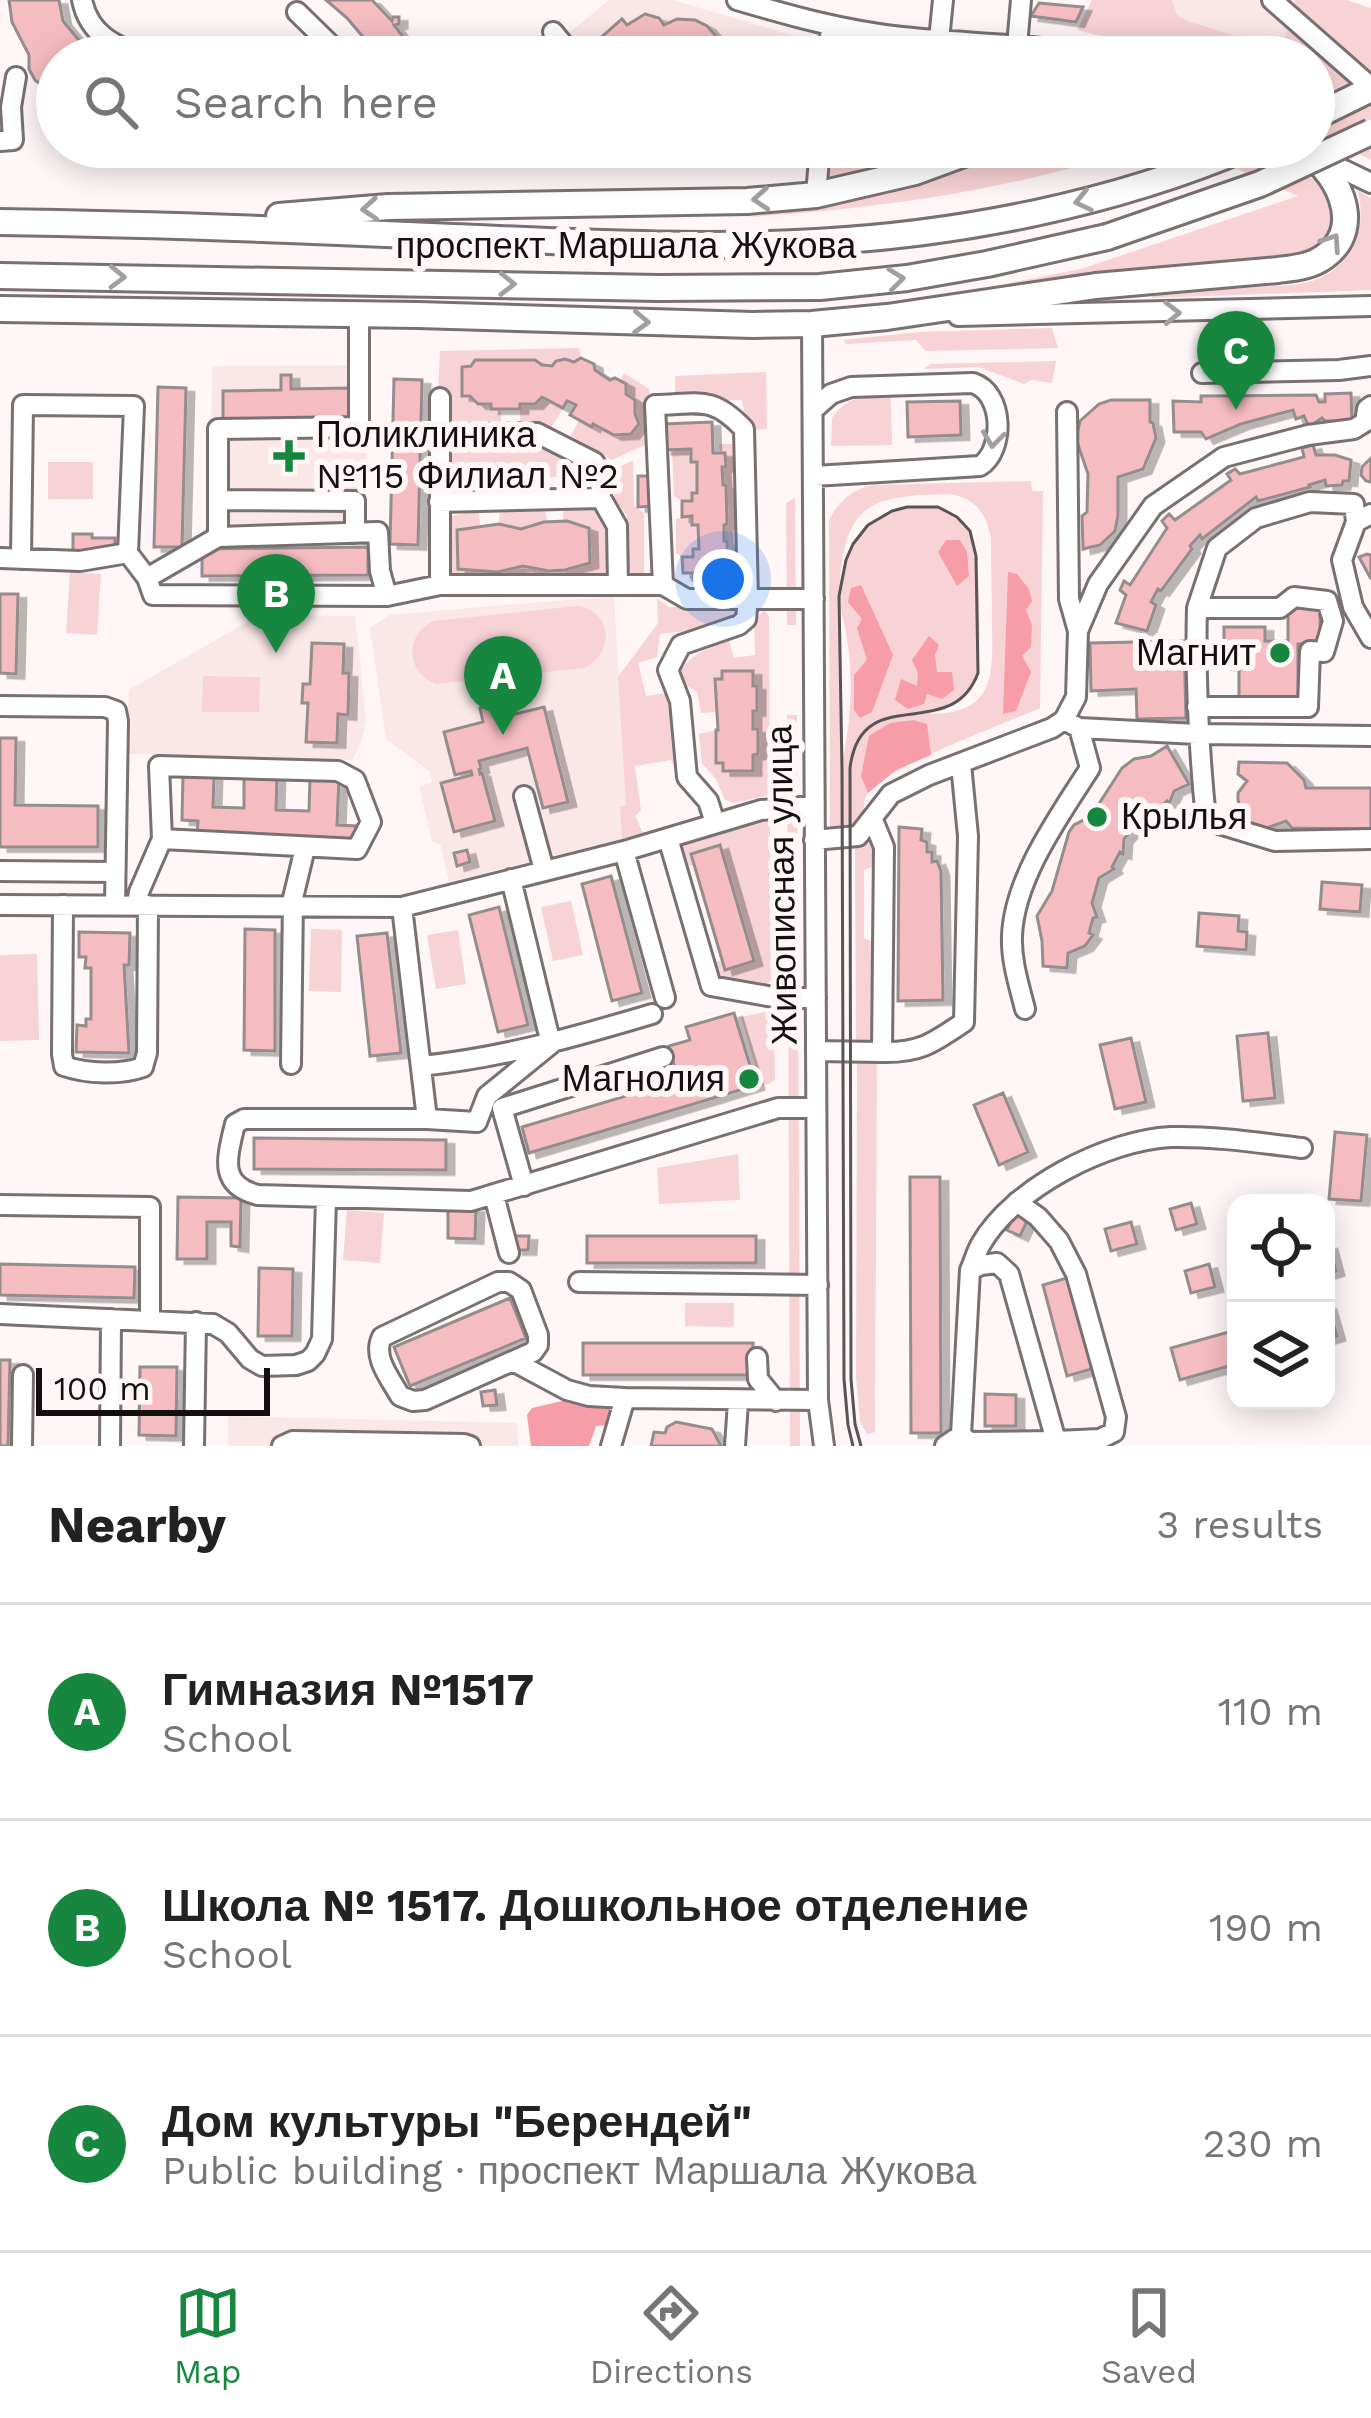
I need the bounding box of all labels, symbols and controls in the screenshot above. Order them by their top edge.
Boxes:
search box [36,36,1335,168]
icon: search [78,69,144,135]
text: Search here [174,76,438,129]
one-way arrow [751,186,770,212]
one-way arrow [1074,187,1094,212]
one-way arrow [360,196,379,221]
street label: проспект Маршала Жукова [396,225,857,267]
one-way arrow [1318,233,1340,255]
one-way arrow [109,264,127,290]
one-way arrow [887,266,906,292]
one-way arrow [498,271,517,297]
one-way arrow [1163,300,1182,326]
one-way arrow [632,308,651,334]
pin: C [1197,311,1275,410]
place label: Поликлиника №115 Филиал №2 [316,414,619,497]
one-way arrow [981,429,1007,448]
marker: Поликлиника №115 Филиал №2 [273,440,305,472]
your location [693,549,753,609]
pin: B [237,554,315,653]
place label: Магнит [1136,632,1256,674]
pin: A [464,636,542,735]
marker: Магнит [1267,640,1293,666]
street label: Живописная улица [758,724,806,1046]
place label: Крылья [1121,796,1247,838]
marker: Крылья [1084,804,1110,830]
place label: Магнолия [562,1058,725,1100]
marker: Магнолия [736,1066,762,1092]
map controls [1227,1194,1335,1410]
button: locate [1227,1194,1335,1302]
button: layers [1227,1302,1335,1410]
scale bar [36,1362,270,1415]
text: 100 m [54,1369,151,1408]
text: Nearby [48,1495,226,1554]
text: 3 results [1157,1502,1323,1547]
text: Гимназия №1517 [162,1663,534,1716]
text: A [74,1689,100,1734]
text: 110 m [1218,1689,1323,1734]
text: School [162,1716,292,1761]
text: Школа № 1517. Дошкольное отделение [162,1879,1029,1932]
text: B [74,1905,100,1950]
text: 190 m [1209,1905,1323,1950]
text: School [162,1932,292,1977]
text: Дом культуры "Берендей" [162,2095,752,2148]
text: C [74,2121,100,2166]
text: 230 m [1203,2121,1323,2166]
text: Public building · проспект Маршала Жукова [162,2148,976,2193]
tab: Map [174,2280,241,2391]
tab: Directions [590,2280,753,2391]
tab: Saved [1101,2280,1197,2391]

